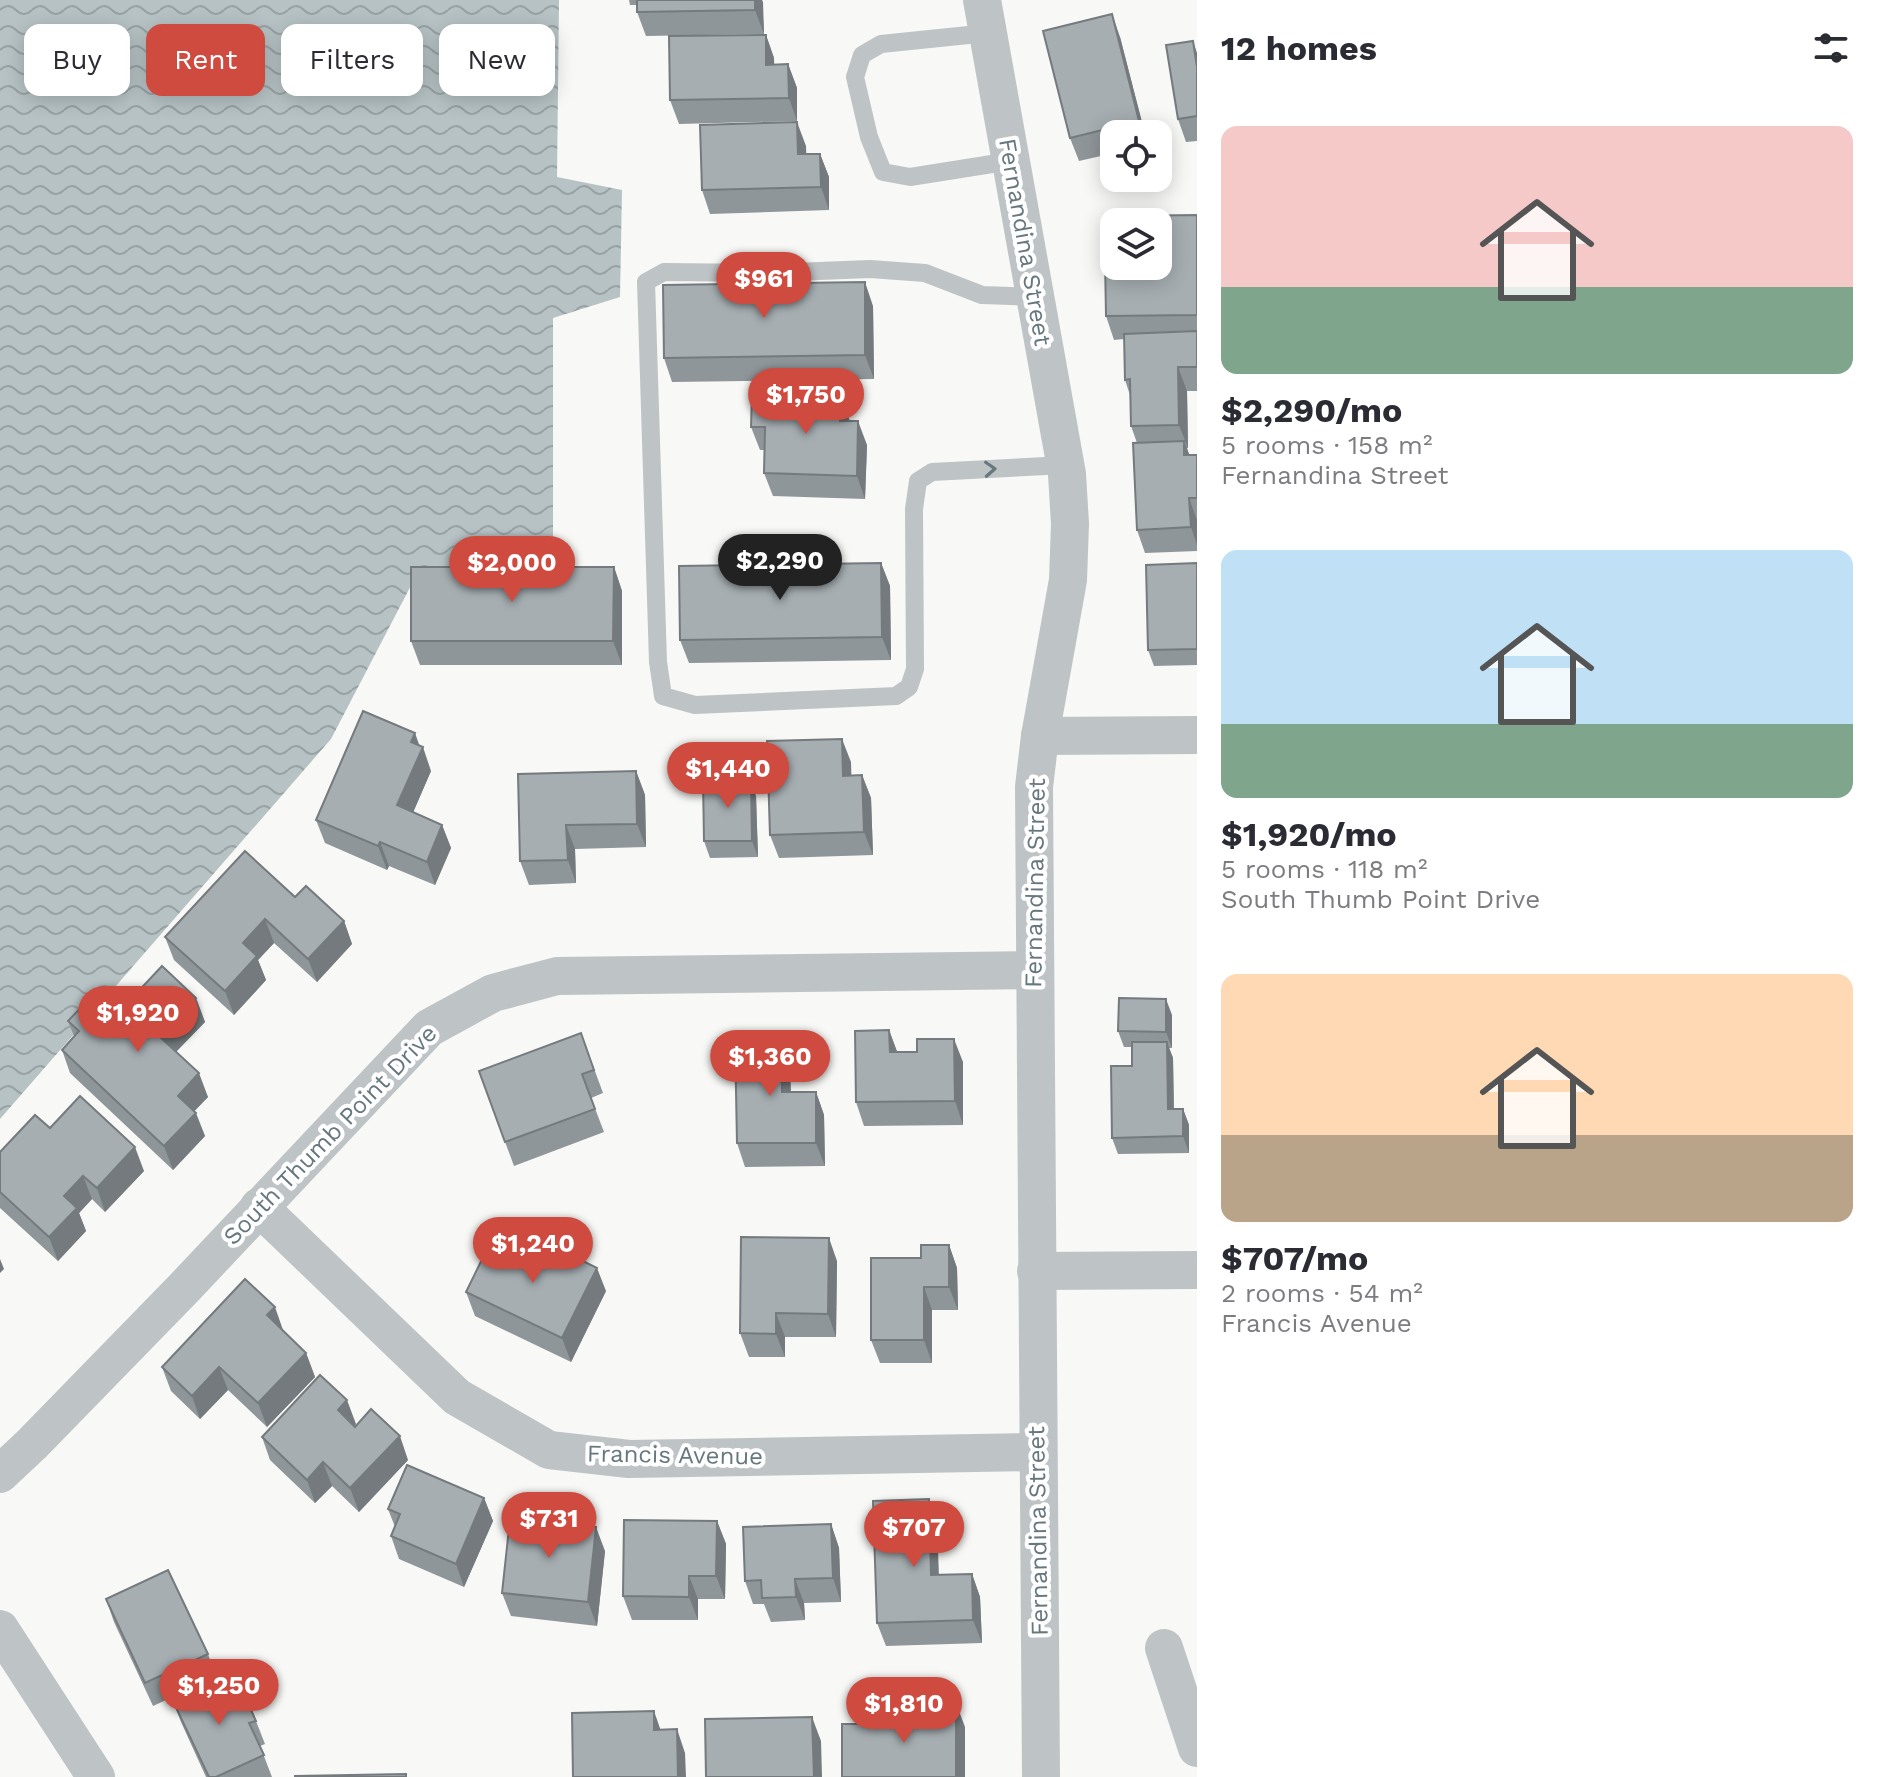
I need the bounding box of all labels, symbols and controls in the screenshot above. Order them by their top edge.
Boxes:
chip: Buy [24,24,130,96]
chip: Rent [146,24,265,96]
chip: Filters [281,24,423,96]
chip: New [439,24,555,96]
icon: filters [1809,26,1853,70]
text: 12 homes [1221,28,1377,68]
map controls [1100,120,1172,280]
button: locate [1100,120,1172,192]
street label: Fernandina Street [993,136,1057,348]
icon: home [1465,178,1609,322]
button: layers [1100,208,1172,280]
pin: $961 [717,252,811,320]
text: $961 [734,263,794,293]
pin: $1,750 [741,368,871,436]
text: $1,750 [766,379,846,409]
text: $2,290/mo [1221,390,1402,430]
text: 5 rooms · 158 m² [1221,430,1432,460]
text: Fernandina Street [1221,460,1449,490]
one-way arrow [984,461,997,478]
pin: $2,290 [715,534,845,602]
pin: $2,000 [447,536,577,604]
text: $2,290 [736,545,824,575]
text: $2,000 [467,547,557,577]
icon: home [1465,602,1609,746]
pin: $1,440 [663,742,793,810]
text: $1,440 [685,753,771,783]
street label: Fernandina Street [1019,778,1051,988]
text: $1,920/mo [1221,814,1397,854]
text: 5 rooms · 118 m² [1221,854,1427,884]
text: South Thumb Point Drive [1221,884,1540,914]
pin: $1,920 [73,986,203,1054]
text: $1,920 [96,997,180,1027]
street label: South Thumb Point Drive [218,1019,442,1251]
icon: home [1465,1026,1609,1170]
pin: $1,360 [705,1030,835,1098]
text: $1,360 [728,1041,812,1071]
pin: $1,240 [468,1217,598,1285]
text: $1,240 [491,1228,575,1258]
text: $707/mo [1221,1238,1368,1278]
text: 2 rooms · 54 m² [1221,1278,1423,1308]
text: Francis Avenue [1221,1308,1412,1338]
street label: Fernandina Street [1022,1426,1054,1636]
street label: Francis Avenue [587,1439,763,1471]
pin: $731 [502,1492,596,1560]
pin: $707 [867,1501,961,1569]
text: $731 [519,1503,579,1533]
text: $707 [882,1512,946,1542]
pin: $1,250 [154,1659,284,1727]
text: $1,250 [178,1670,260,1700]
pin: $1,810 [839,1677,969,1745]
text: $1,810 [864,1688,944,1718]

